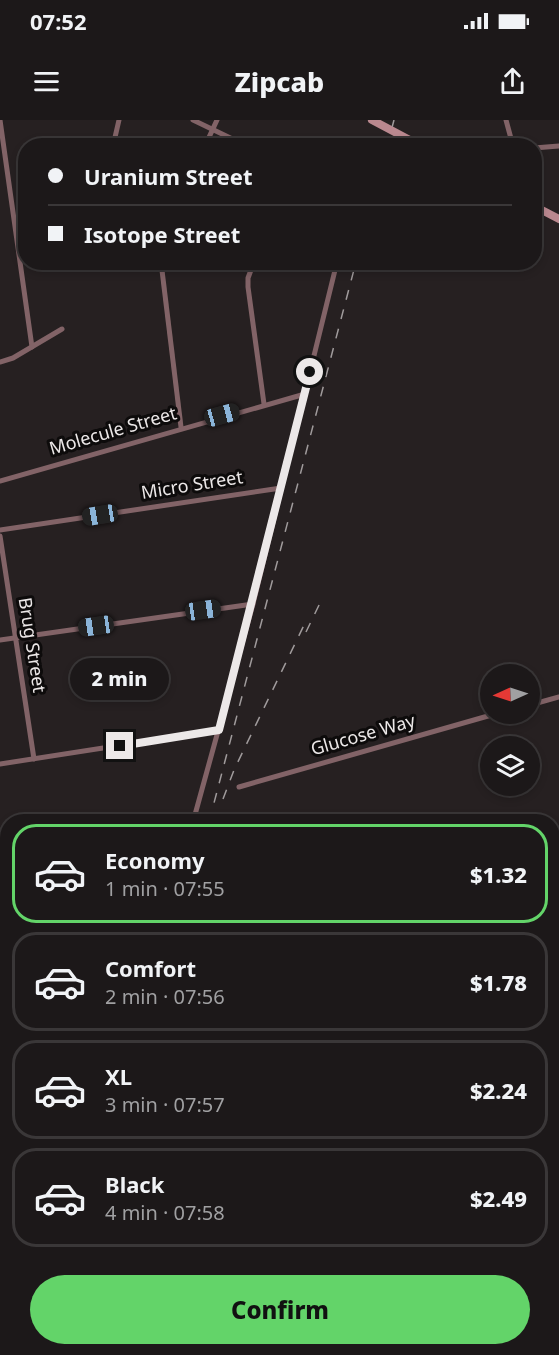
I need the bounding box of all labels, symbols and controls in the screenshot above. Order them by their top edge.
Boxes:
text: 07:52 [30,6,87,36]
text: Zipcab [235,63,324,100]
icon: menu [30,65,63,98]
icon: share [496,65,529,98]
text: Uranium Street [84,161,252,191]
text: Isotope Street [84,219,240,249]
route start [296,358,323,385]
street label: Molecule Street [46,400,180,460]
car [202,402,242,428]
street label: Micro Street [139,464,245,504]
car [81,503,119,527]
street label: Brug Street [14,595,52,695]
car [184,599,222,621]
car [77,615,115,637]
callout: 2 min [70,659,170,701]
north arrow [480,664,540,724]
map controls [480,664,540,796]
text: 2 min [92,665,147,692]
street label: Glucose Way [308,707,418,760]
route end [106,732,133,759]
button: layers [480,736,540,796]
text: Economy [105,845,204,875]
icon: car [33,847,87,901]
text: $1.32 [470,859,527,889]
text: 1 min · 07:55 [105,875,225,902]
text: Comfort [105,953,196,983]
icon: car [33,955,87,1009]
text: $1.78 [470,967,527,997]
text: 2 min · 07:56 [105,983,225,1010]
text: XL [105,1061,132,1091]
icon: car [33,1063,87,1117]
text: $2.24 [470,1075,527,1105]
text: 3 min · 07:57 [105,1091,225,1118]
text: Black [105,1169,164,1199]
icon: car [33,1171,87,1225]
text: $2.49 [470,1183,527,1213]
text: 4 min · 07:58 [105,1199,225,1226]
button: Confirm [30,1275,530,1344]

